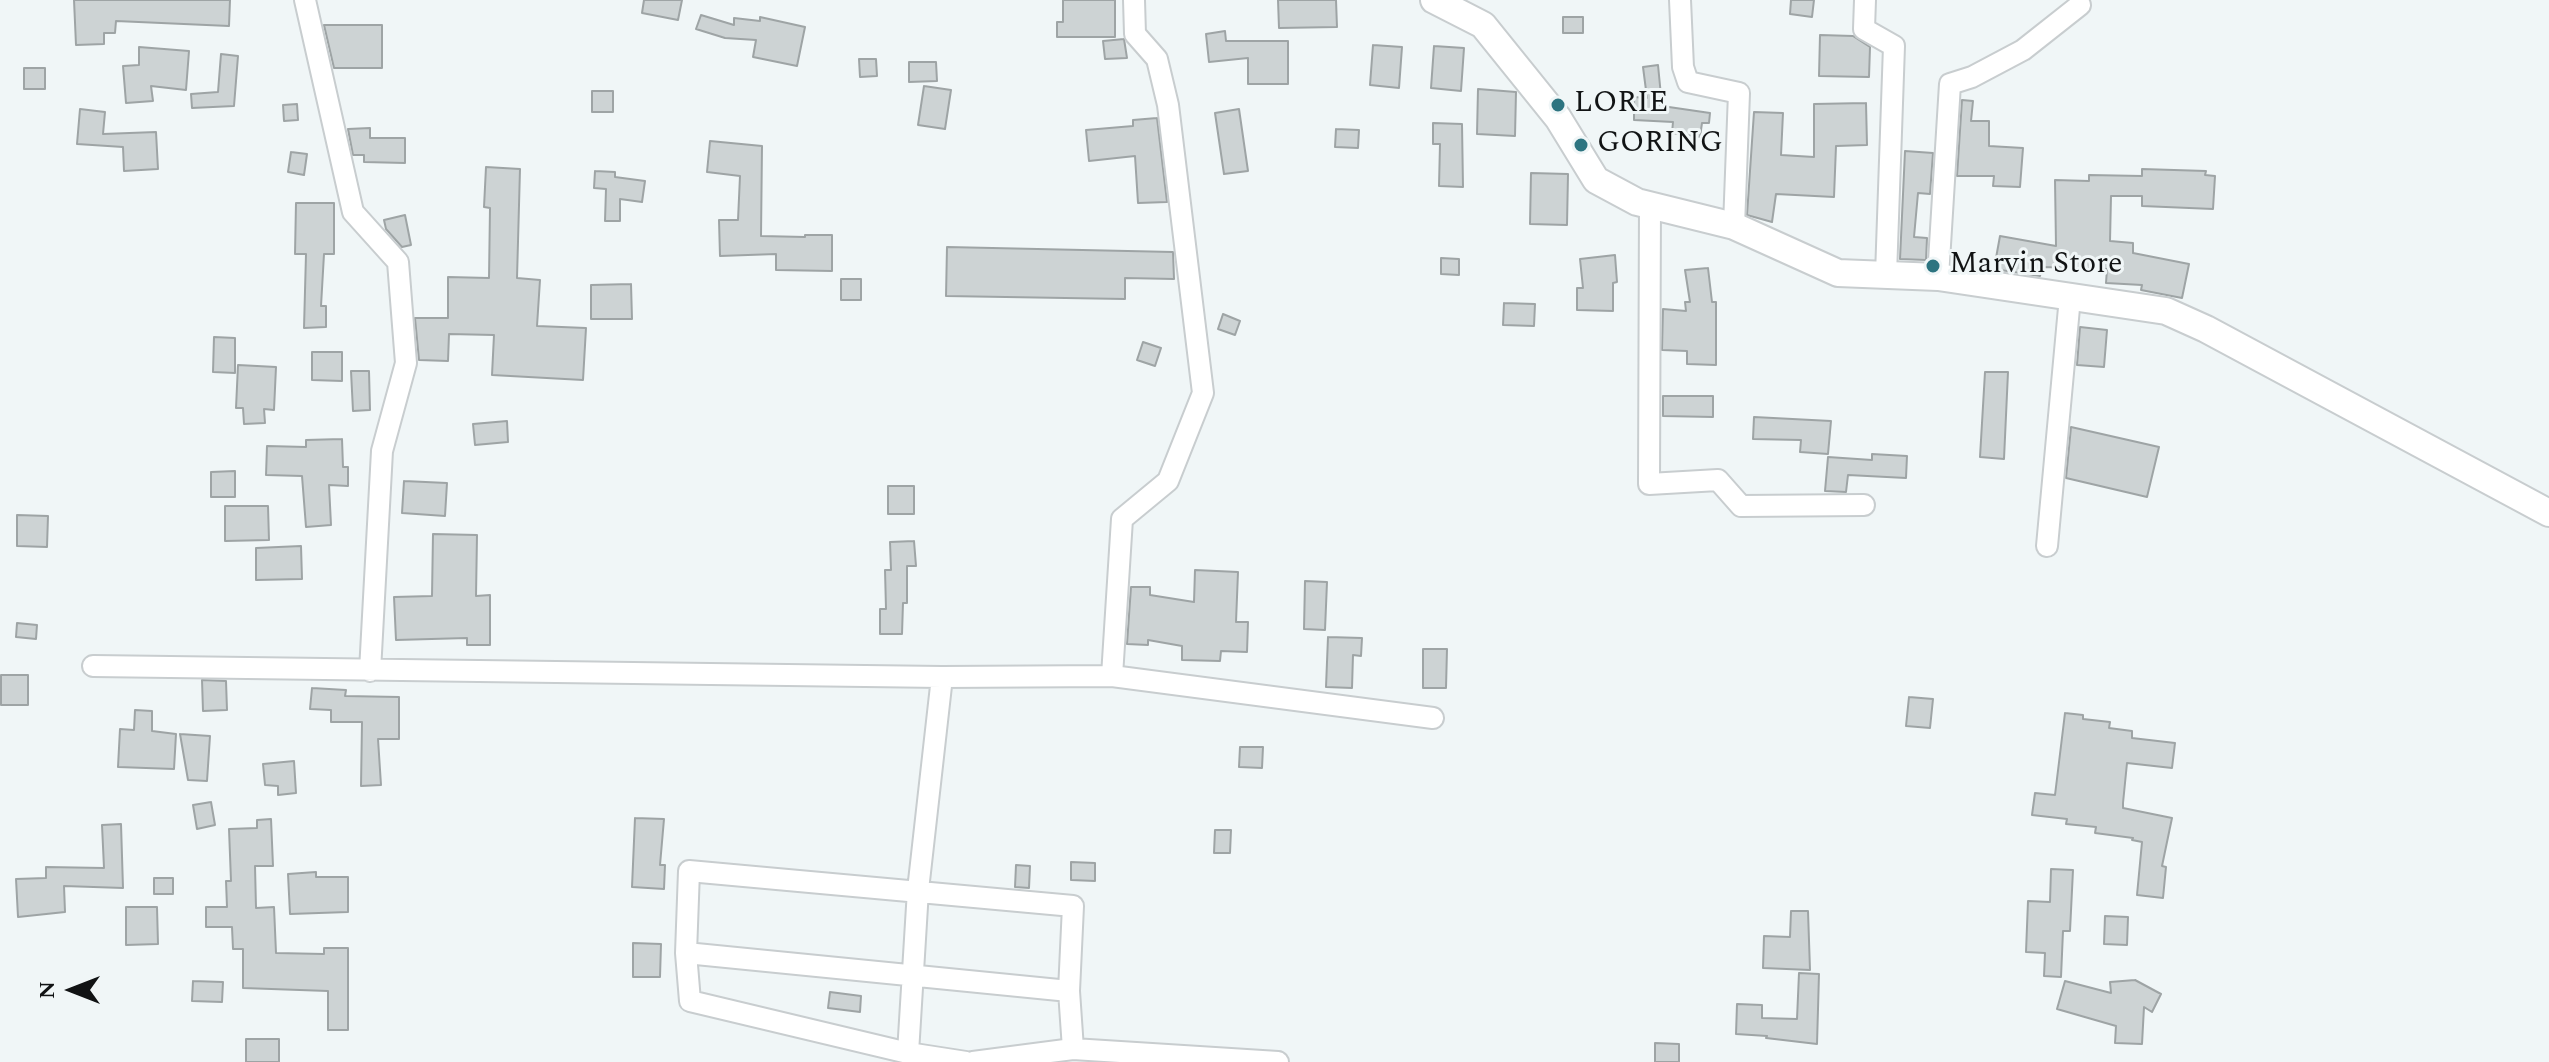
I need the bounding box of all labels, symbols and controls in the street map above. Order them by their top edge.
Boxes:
place label: LORIE [1574,87,1668,123]
marker: LORIE [1549,96,1567,114]
place label: GORING [1597,127,1723,163]
marker: GORING [1572,136,1590,154]
place label: Marvin Store [1949,248,2123,284]
marker: Marvin Store [1924,257,1942,275]
north arrow [32,950,112,1030]
text: N [31,981,64,999]

